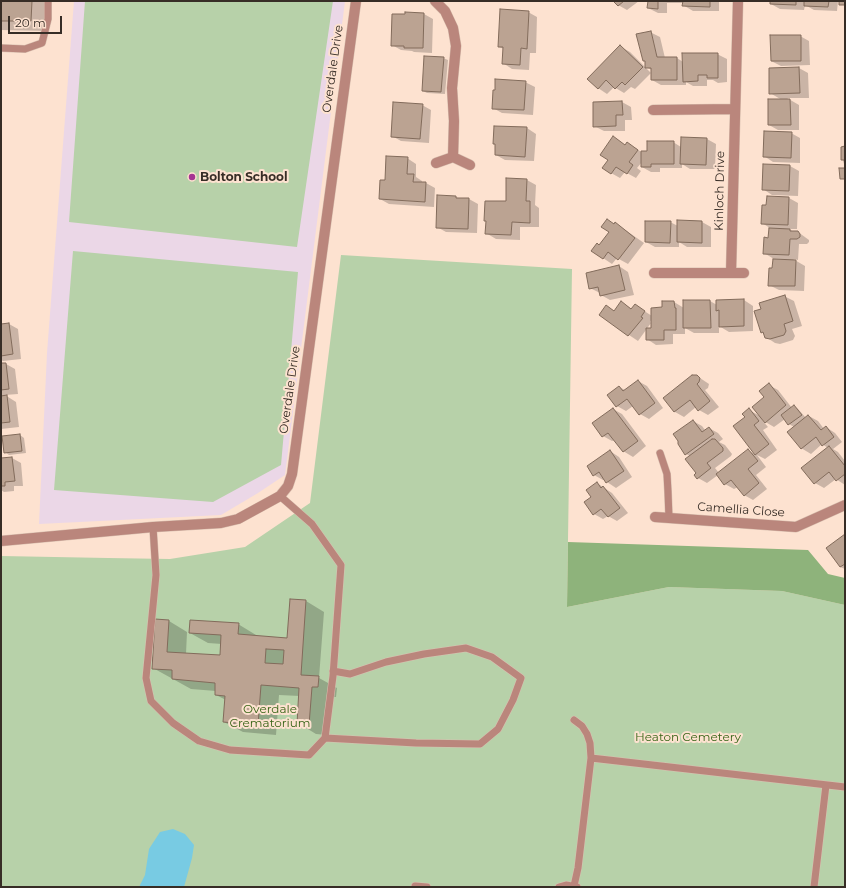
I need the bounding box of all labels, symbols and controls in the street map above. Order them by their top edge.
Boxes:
scale bar [10,8,64,34]
text: 20 m [15,15,46,30]
street label: Overdale Drive [320,24,346,114]
street label: Kinloch Drive [712,151,728,231]
place label: Bolton School [200,170,288,184]
marker: Bolton School [187,172,197,182]
street label: Overdale Drive [277,345,303,435]
street label: Camellia Close [697,500,785,520]
park label: Overdale Crematorium [229,702,311,730]
park label: Heaton Cemetery [635,730,741,744]

